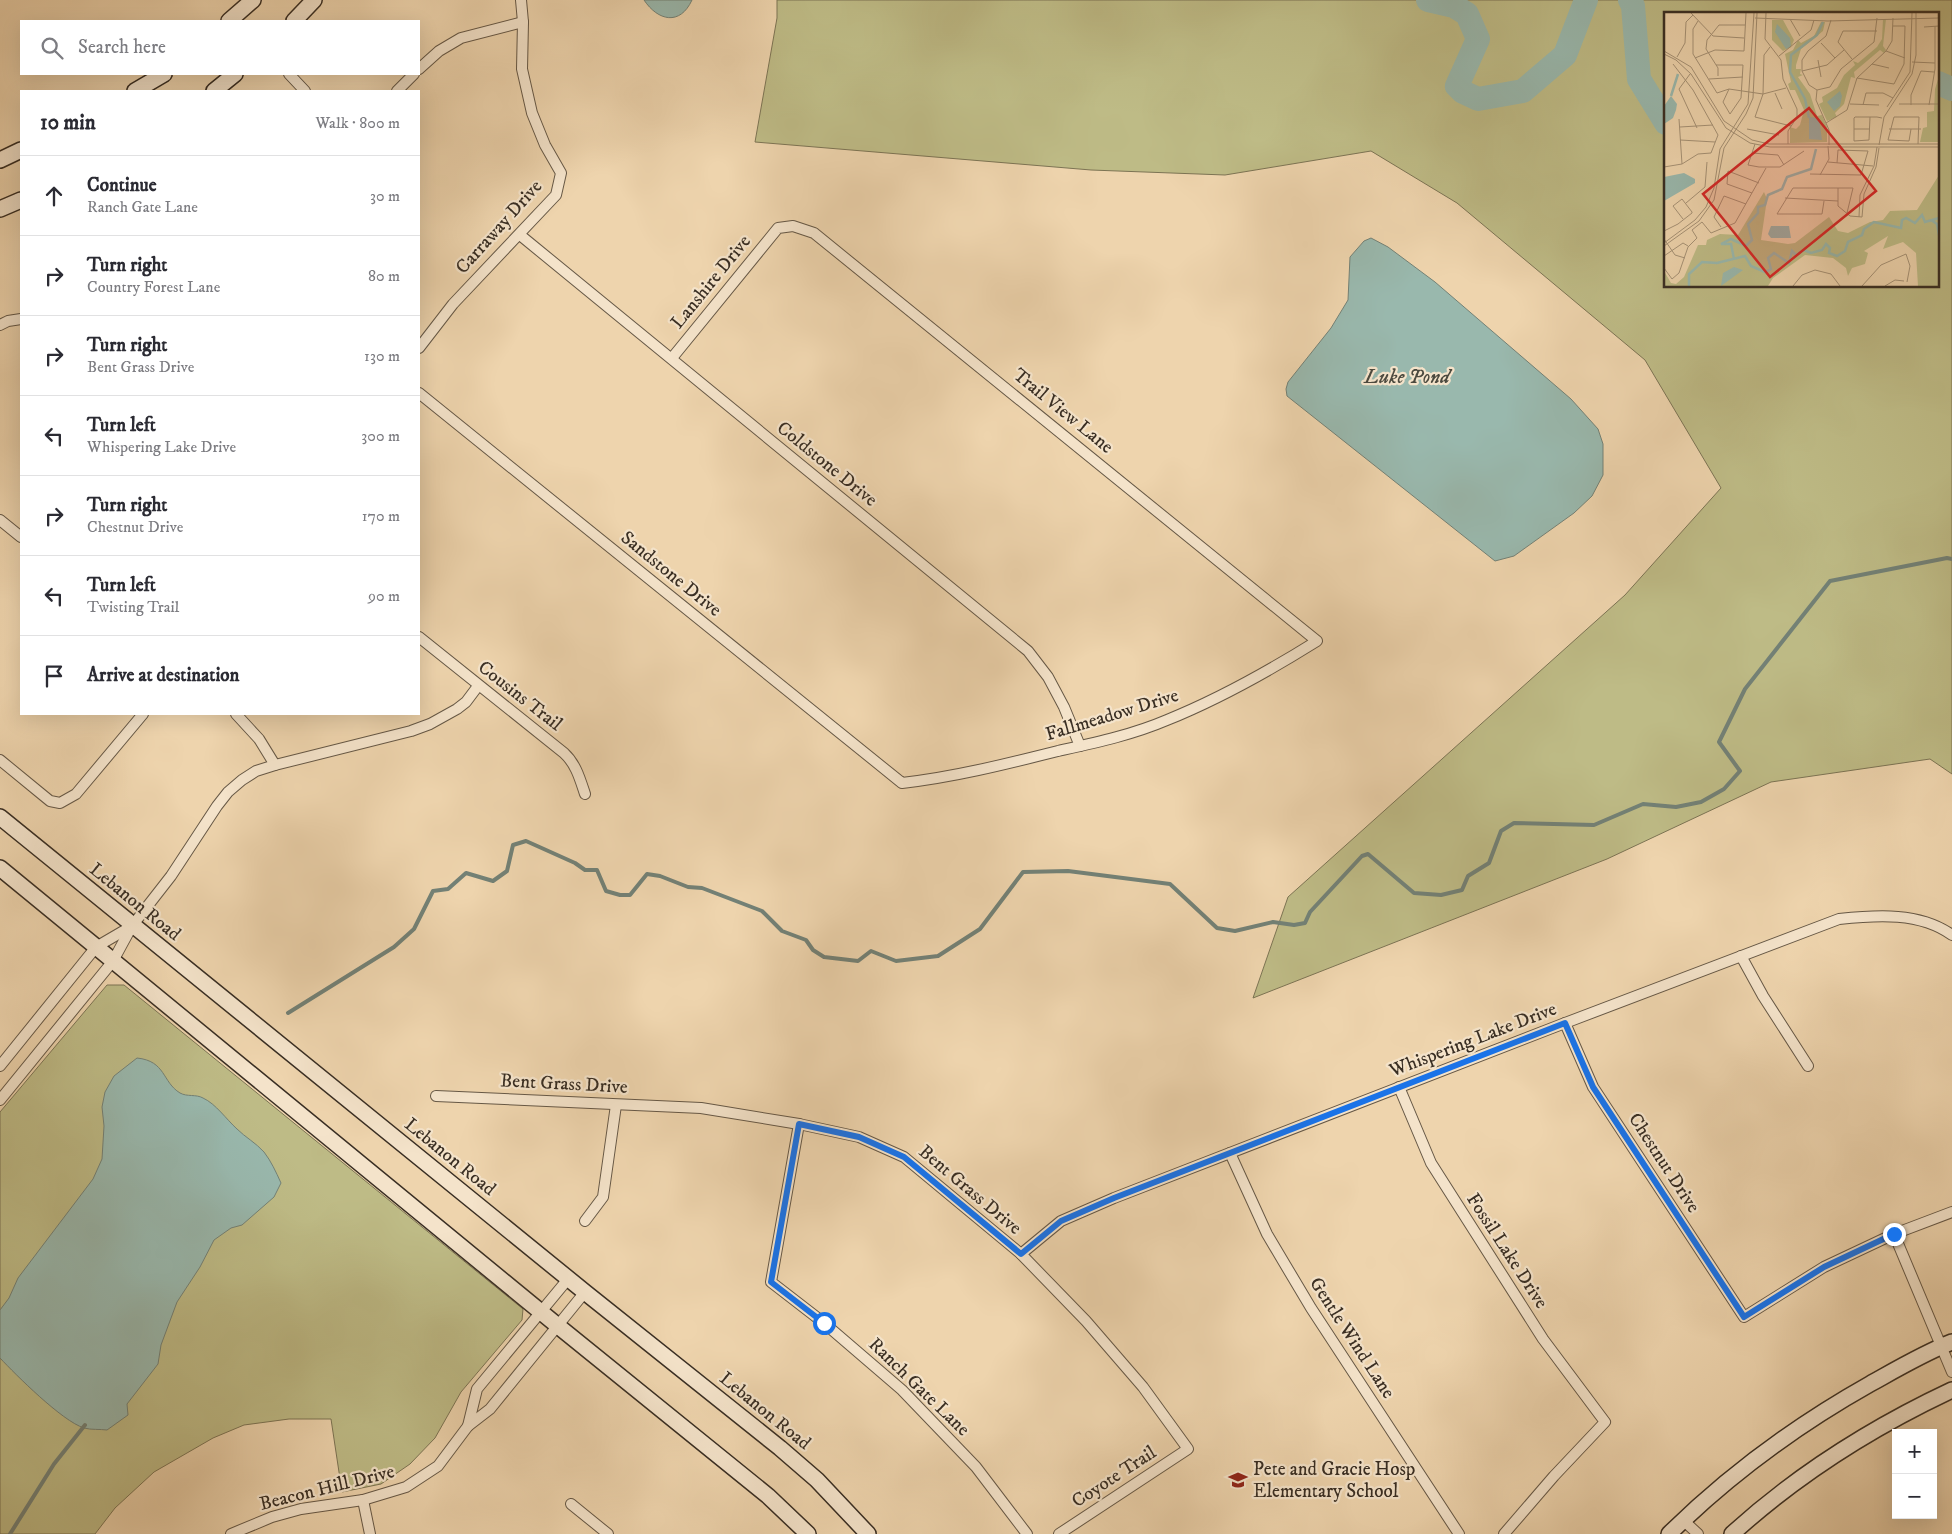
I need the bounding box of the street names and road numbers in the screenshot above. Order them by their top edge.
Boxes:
street label: Carraway Drive [451,175,547,279]
street label: Lanshire Drive [666,230,756,334]
street label: Trail View Lane [1008,363,1118,459]
street label: Coldstone Drive [772,416,882,512]
street label: Sandstone Drive [616,526,726,622]
street label: Cousins Trail [473,656,567,736]
street label: Fallmeadow Drive [1043,684,1181,746]
street label: Lebanon Road [85,858,186,946]
street label: Whispering Lake Drive [1385,997,1560,1083]
street label: Bent Grass Drive [500,1069,628,1099]
street label: Chestnut Drive [1623,1109,1705,1217]
street label: Lebanon Road [400,1113,501,1201]
street label: Bent Grass Drive [914,1140,1026,1240]
street label: Fossil Lake Drive [1461,1189,1553,1313]
street label: Gentle Wind Lane [1304,1273,1400,1403]
street label: Ranch Gate Lane [864,1333,974,1441]
street label: Lebanon Road [715,1367,816,1455]
street label: Coyote Trail [1067,1441,1161,1513]
street label: Beacon Hill Drive [257,1460,397,1516]

